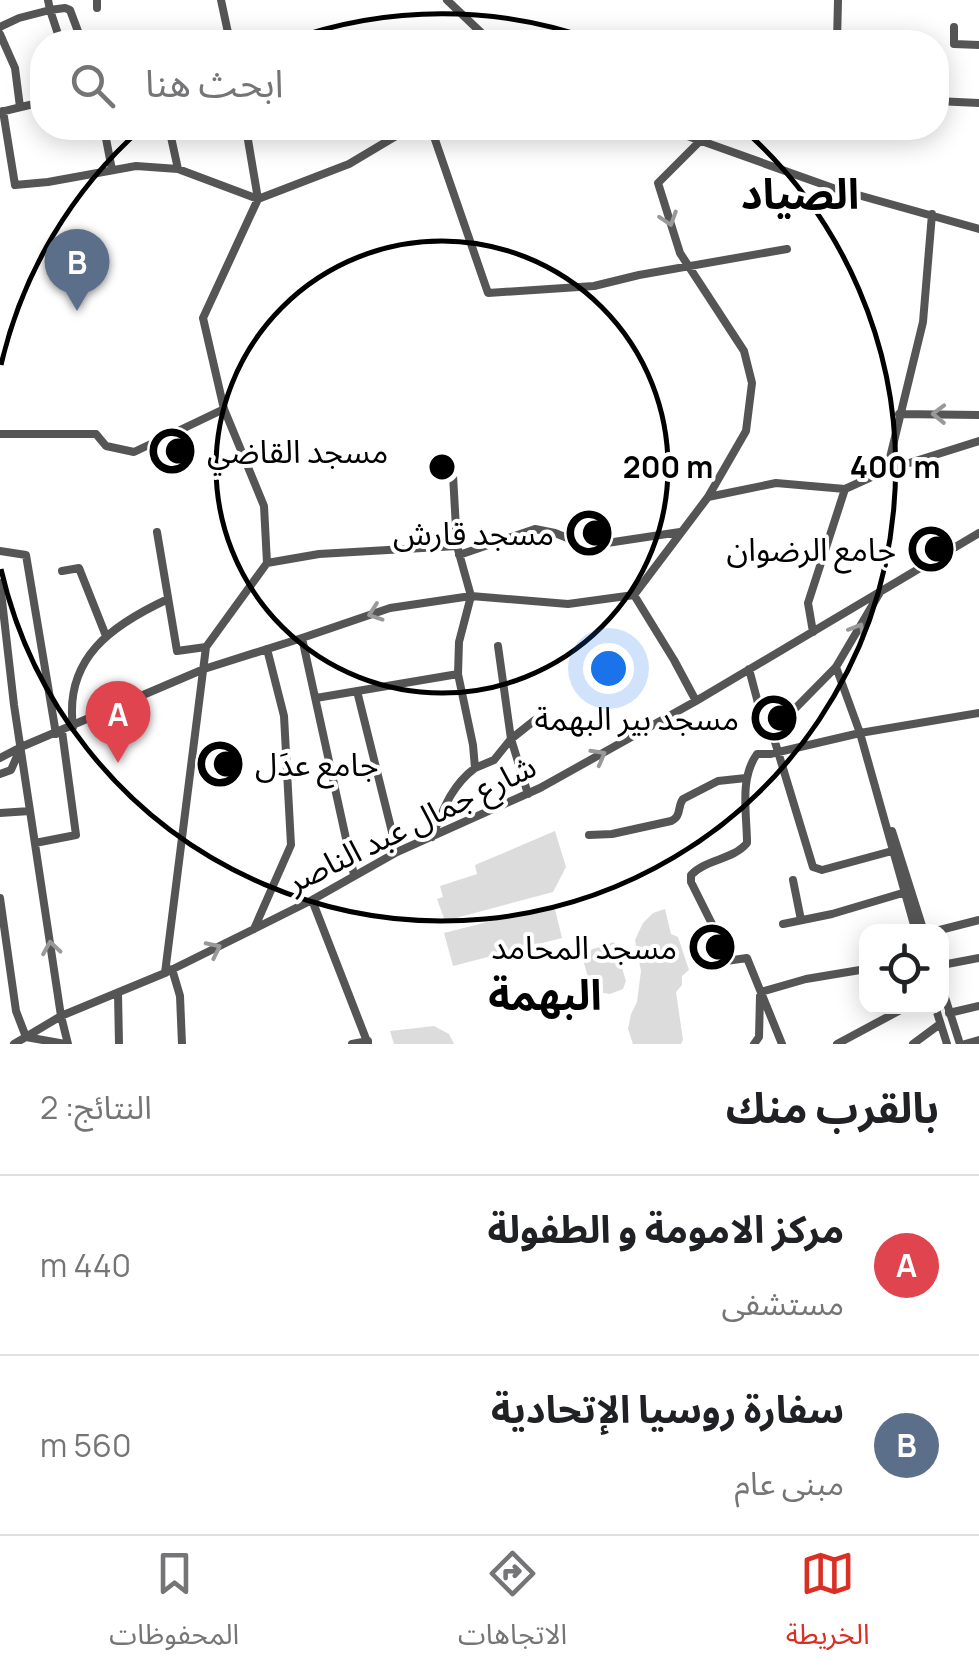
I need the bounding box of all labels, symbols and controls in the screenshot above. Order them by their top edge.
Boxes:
search box [30,30,949,140]
text: ابحث هنا [145,56,284,108]
icon: search [65,58,120,113]
district label: الصياد [741,164,859,222]
one-way arrow [657,209,678,226]
pin: B [44,228,110,311]
one-way arrow [931,404,947,425]
mosque icon: مسجد القاضي [146,425,198,477]
place label: مسجد القاضي [207,429,388,476]
text: 200 m [623,446,713,487]
text: 400 m [850,446,940,487]
centre of rings [424,449,460,485]
mosque icon: مسجد قارش [563,507,615,559]
place label: مسجد قارش [393,511,554,555]
mosque icon: جامع الرضوان [905,523,957,575]
place label: جامع الرضوان [726,527,896,574]
one-way arrow [367,601,385,622]
one-way arrow [846,623,865,641]
your location [583,643,634,694]
pin: A [86,680,150,763]
mosque icon: مسجد بير البهمة [748,692,800,744]
place label: مسجد بير البهمة [534,696,739,740]
mosque icon: جامع عدَل [194,738,246,790]
place label: جامع عدَل [255,742,379,789]
street label: شارع جمال عبد الناصر [278,744,544,906]
one-way arrow [588,748,606,768]
mosque icon: مسجد المحامد [686,921,738,973]
map controls [859,924,949,1014]
button: locate [859,924,949,1014]
place label: مسجد المحامد [491,925,677,969]
one-way arrow [41,940,62,957]
one-way arrow [204,941,222,961]
district label: البهمة [488,965,602,1023]
text: بالقرب منك [726,1078,939,1136]
text: النتائج: 2 [40,1085,152,1129]
text: مركز الامومة و الطفولة [488,1202,844,1254]
text: 440 m [40,1243,131,1287]
text: A [896,1243,917,1287]
text: مستشفى [721,1281,844,1325]
text: سفارة روسيا الإتحادية [491,1382,844,1434]
text: 560 m [40,1423,131,1467]
text: B [896,1423,917,1467]
text: مبنى عام [734,1461,844,1505]
tab: المحفوظات [109,1546,239,1665]
tab: الاتجاهات [458,1546,567,1665]
tab: الخريطة [786,1546,870,1665]

